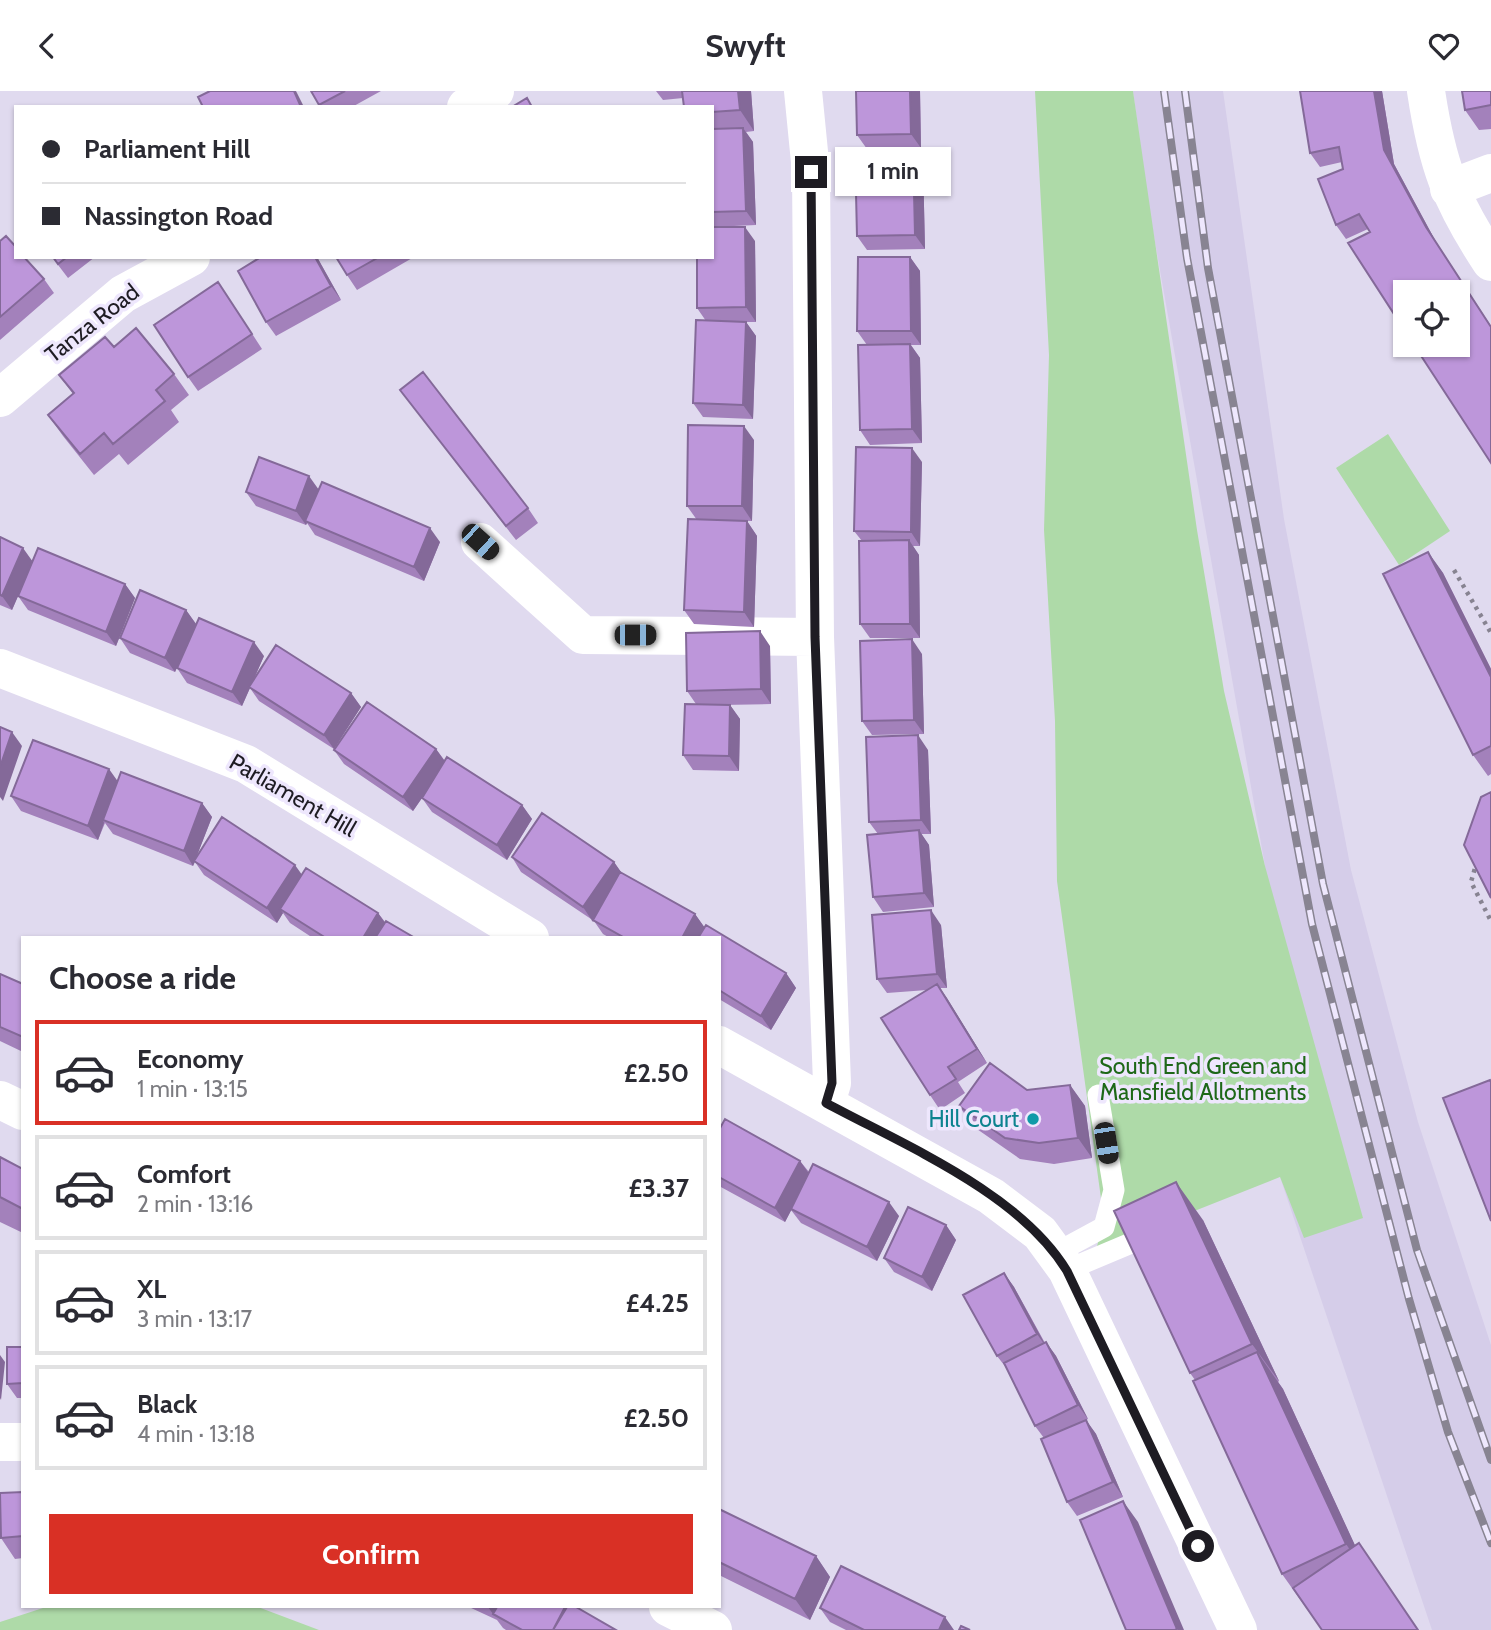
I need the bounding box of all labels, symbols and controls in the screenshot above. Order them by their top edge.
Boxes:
text: Swyft [705,26,786,65]
icon: back [28,27,66,65]
icon: heart [1425,27,1463,65]
text: Parliament Hill [84,133,250,165]
callout: 1 min [836,147,951,197]
route end [795,156,827,188]
text: 1 min [867,157,919,185]
text: Nassington Road [84,200,273,232]
street label: Tanza Road [39,278,145,368]
map controls [1393,280,1470,357]
button: locate [1393,280,1470,357]
car [458,520,503,564]
car [615,625,657,646]
street label: Parliament Hill [225,747,362,843]
text: Choose a ride [49,958,236,997]
icon: car [53,1041,116,1104]
text: Economy [137,1043,243,1075]
park label: South End Green and Mansfield Allotments [1099,1052,1307,1106]
text: £2.50 [624,1057,689,1089]
text: 1 min · 13:15 [137,1075,248,1103]
place label: Hill Court [928,1105,1019,1133]
marker: Hill Court [1025,1111,1041,1127]
car [1093,1121,1120,1165]
icon: car [53,1156,116,1219]
text: Comfort [137,1158,231,1190]
text: £3.37 [628,1172,689,1204]
text: 2 min · 13:16 [137,1190,253,1218]
icon: car [53,1271,116,1334]
text: XL [137,1273,166,1305]
text: £4.25 [626,1287,689,1319]
text: 3 min · 13:17 [137,1305,252,1333]
icon: car [53,1386,116,1449]
text: Black [137,1388,197,1420]
text: £2.50 [624,1402,689,1434]
text: 4 min · 13:18 [137,1420,255,1448]
button: Confirm [49,1514,693,1594]
route start [1182,1530,1214,1562]

